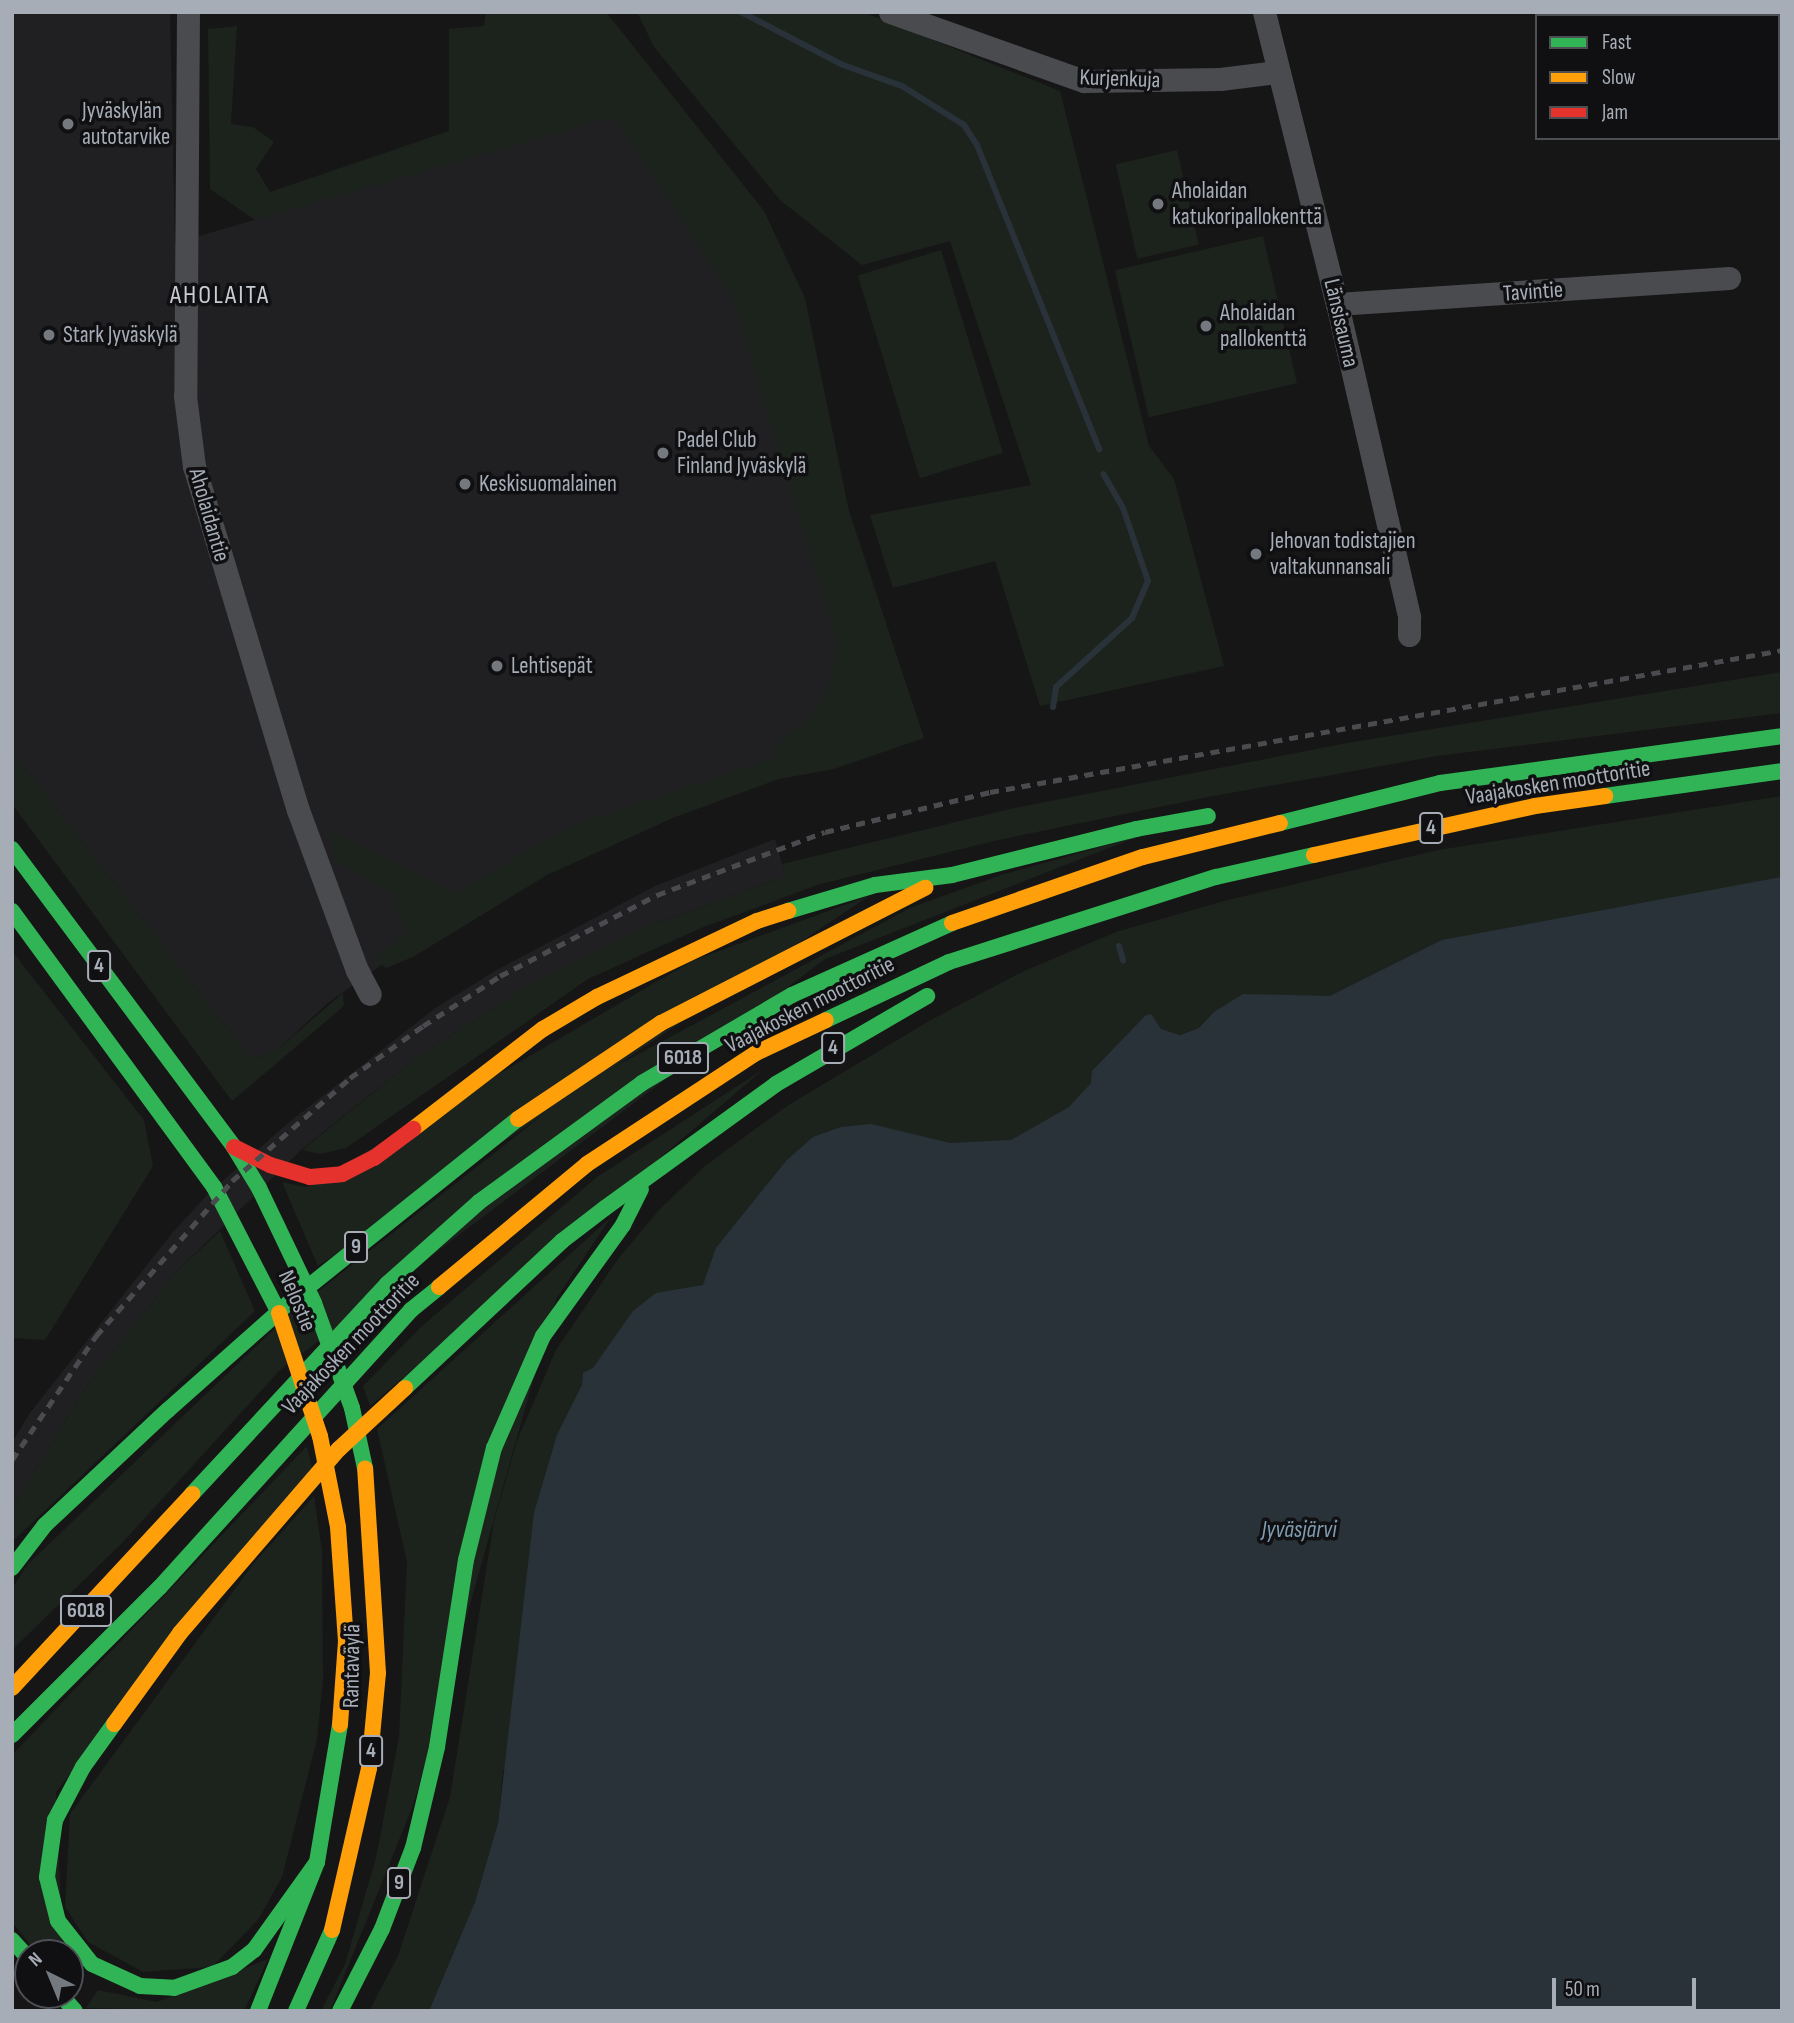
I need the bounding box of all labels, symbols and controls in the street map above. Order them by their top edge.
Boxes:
legend [1535,14,1780,140]
text: Fast [1602,30,1632,55]
street label: Kurjenkuja [1079,64,1161,94]
text: Slow [1602,65,1635,90]
place label: Jyväskylän autotarvike [82,97,170,151]
text: Jam [1602,100,1628,125]
marker: Jyväskylän autotarvike [60,116,76,132]
place label: Aholaidan katukoripallokenttä [1172,177,1322,231]
marker: Aholaidan katukoripallokenttä [1150,196,1166,212]
street label: Länsisauma [1317,276,1365,370]
street label: Tavintie [1502,276,1564,308]
district label: AHOLAITA [171,280,269,312]
place label: Aholaidan pallokenttä [1220,299,1307,353]
marker: Aholaidan pallokenttä [1198,318,1214,334]
place label: Stark Jyväskylä [63,321,178,349]
marker: Stark Jyväskylä [41,327,57,343]
place label: Padel Club Finland Jyväskylä [677,426,806,480]
marker: Padel Club Finland Jyväskylä [655,445,671,461]
street label: Aholaidantie [183,465,235,565]
place label: Keskisuomalainen [479,470,617,498]
marker: Keskisuomalainen [457,476,473,492]
place label: Jehovan todistajien valtakunnansali [1270,527,1416,581]
marker: Jehovan todistajien valtakunnansali [1248,546,1264,562]
place label: Lehtisepät [511,652,593,680]
marker: Lehtisepät [489,658,505,674]
street label: Vaajakosken moottoritie [1464,755,1652,811]
road number: 4 [1419,810,1443,846]
road number: 4 [87,948,111,984]
street label: Vaajakosken moottoritie [721,950,899,1060]
road number: 4 [821,1030,845,1066]
road number: 6018 [657,1040,709,1076]
road number: 9 [344,1230,368,1264]
street label: Nelostie [272,1266,322,1336]
street label: Vaajakosken moottoritie [276,1267,426,1421]
water label: Jyväsjärvi [1261,1516,1337,1544]
road number: 6018 [60,1594,112,1628]
street label: Rantaväylä [337,1624,367,1708]
road number: 4 [359,1734,383,1768]
road number: 9 [387,1866,411,1900]
north arrow [14,1939,84,2009]
text: N [24,1948,47,1972]
scale bar [1556,1964,1700,2008]
text: 50 m [1565,1977,1600,2002]

